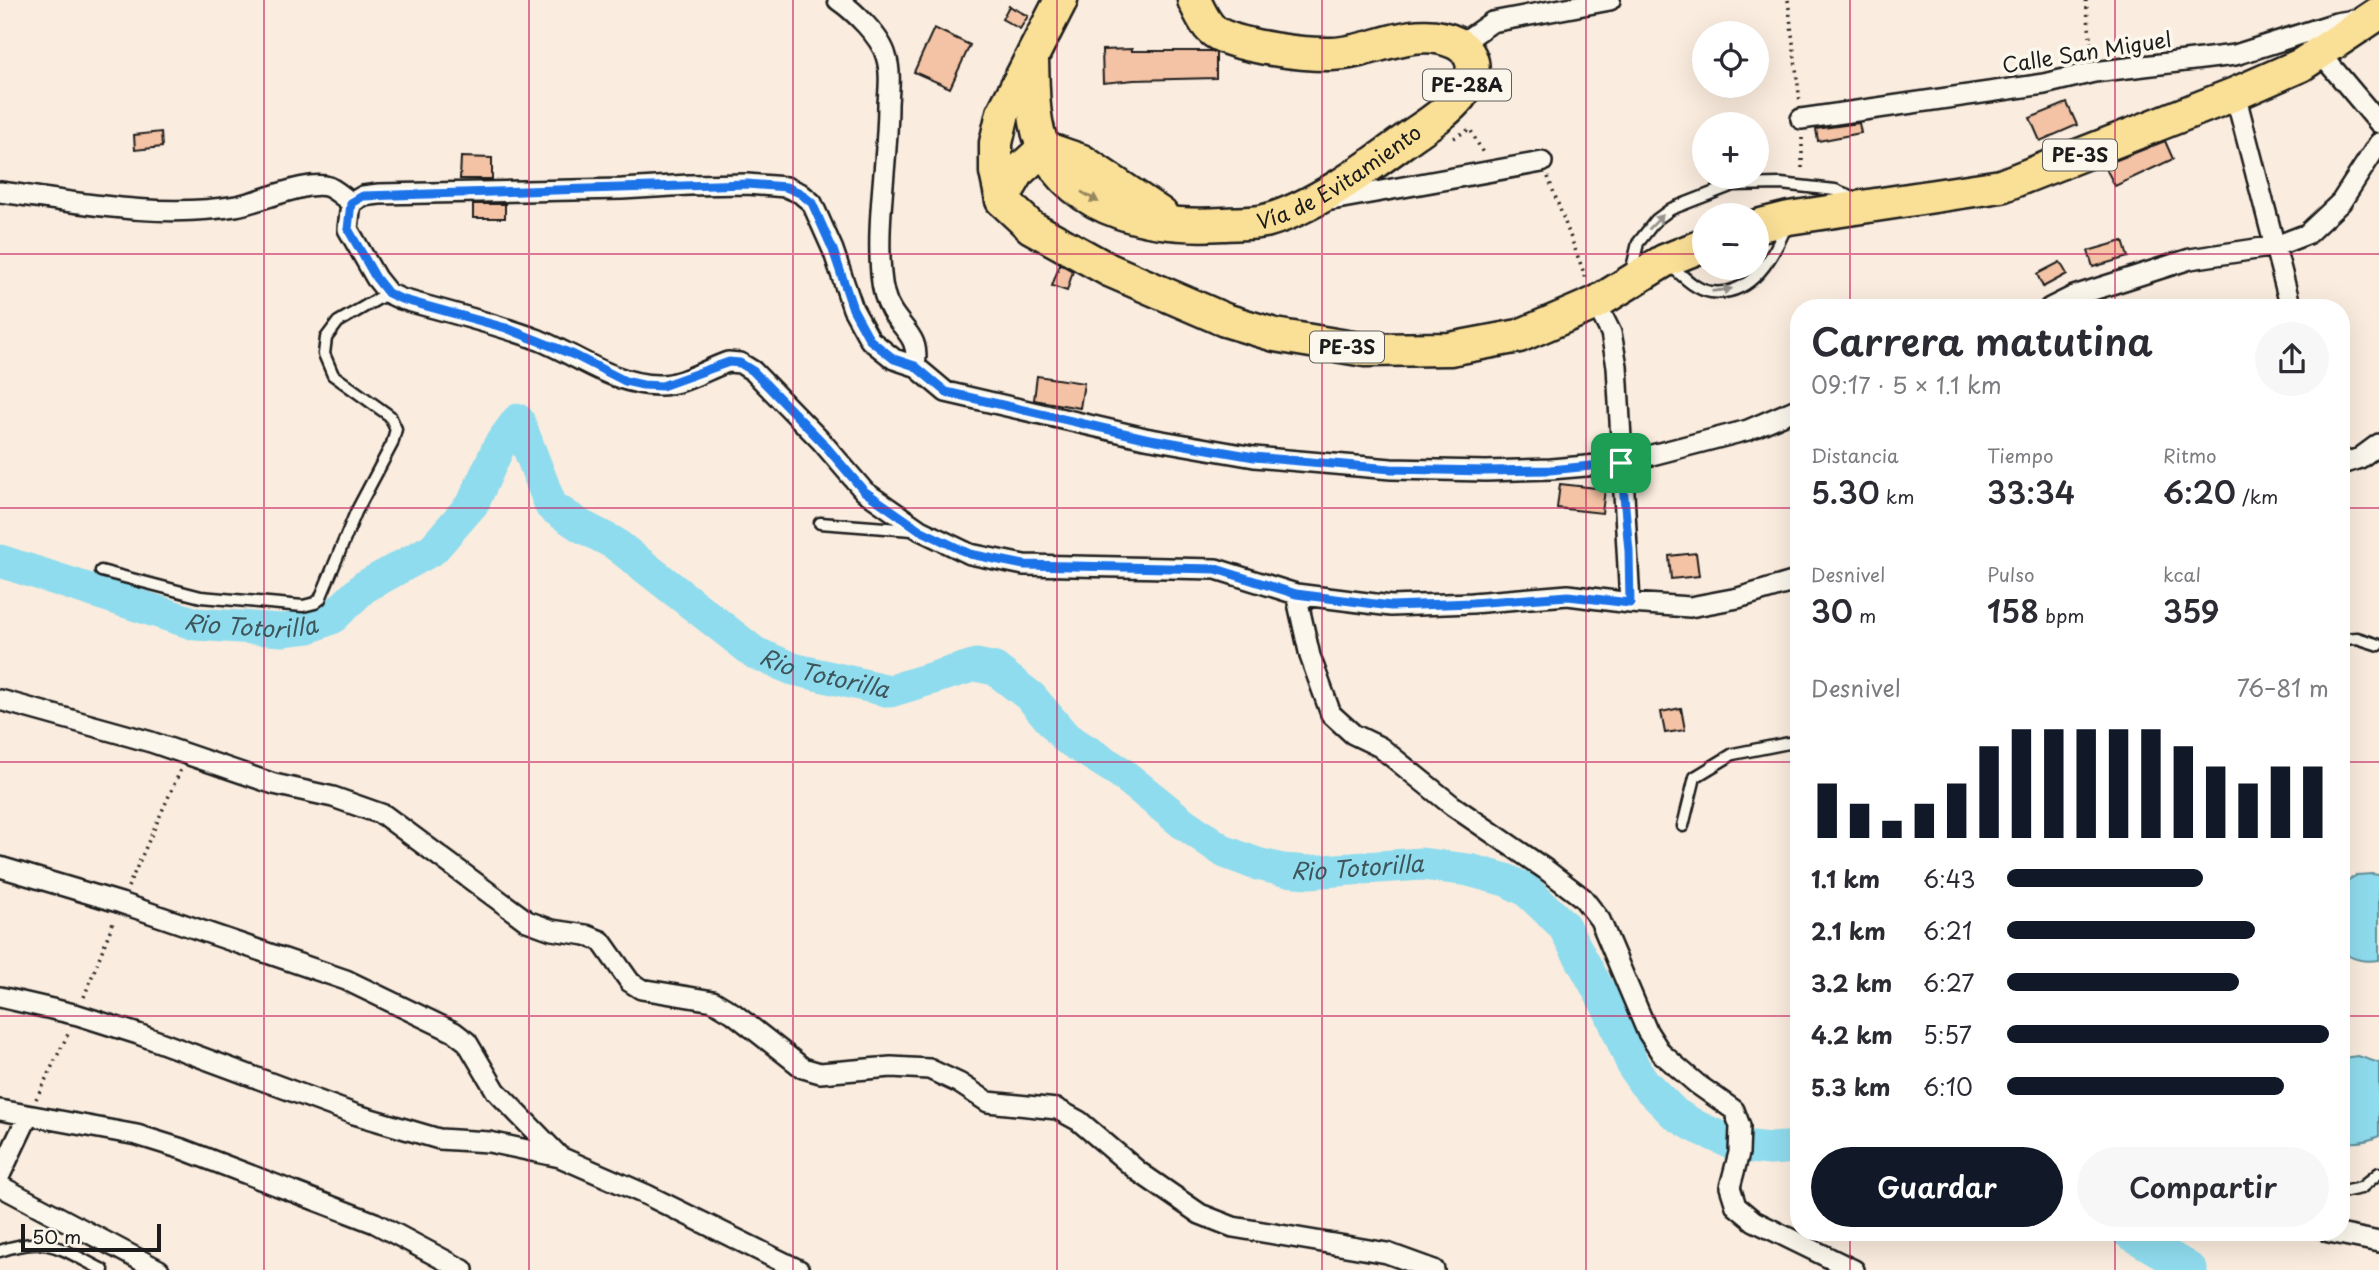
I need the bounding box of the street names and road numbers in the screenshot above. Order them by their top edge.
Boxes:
street label: Calle San Miguel [2000,22,2174,80]
road number: PE-28A [1423,69,1511,100]
street label: Vía de Evitamiento [1253,116,1427,236]
road number: PE-3S [2043,140,2117,170]
road number: PE-3S [1310,332,1384,362]

